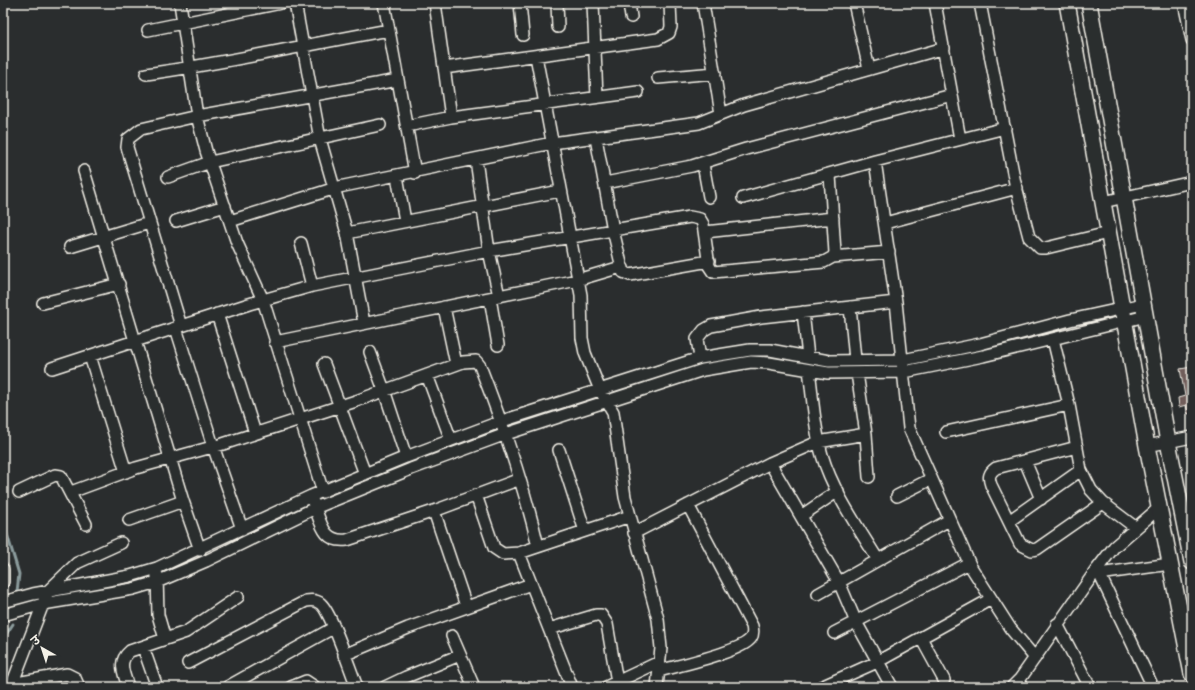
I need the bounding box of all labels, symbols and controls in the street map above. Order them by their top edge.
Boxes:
north arrow [22,628,62,668]
text: उ [28,632,44,649]

